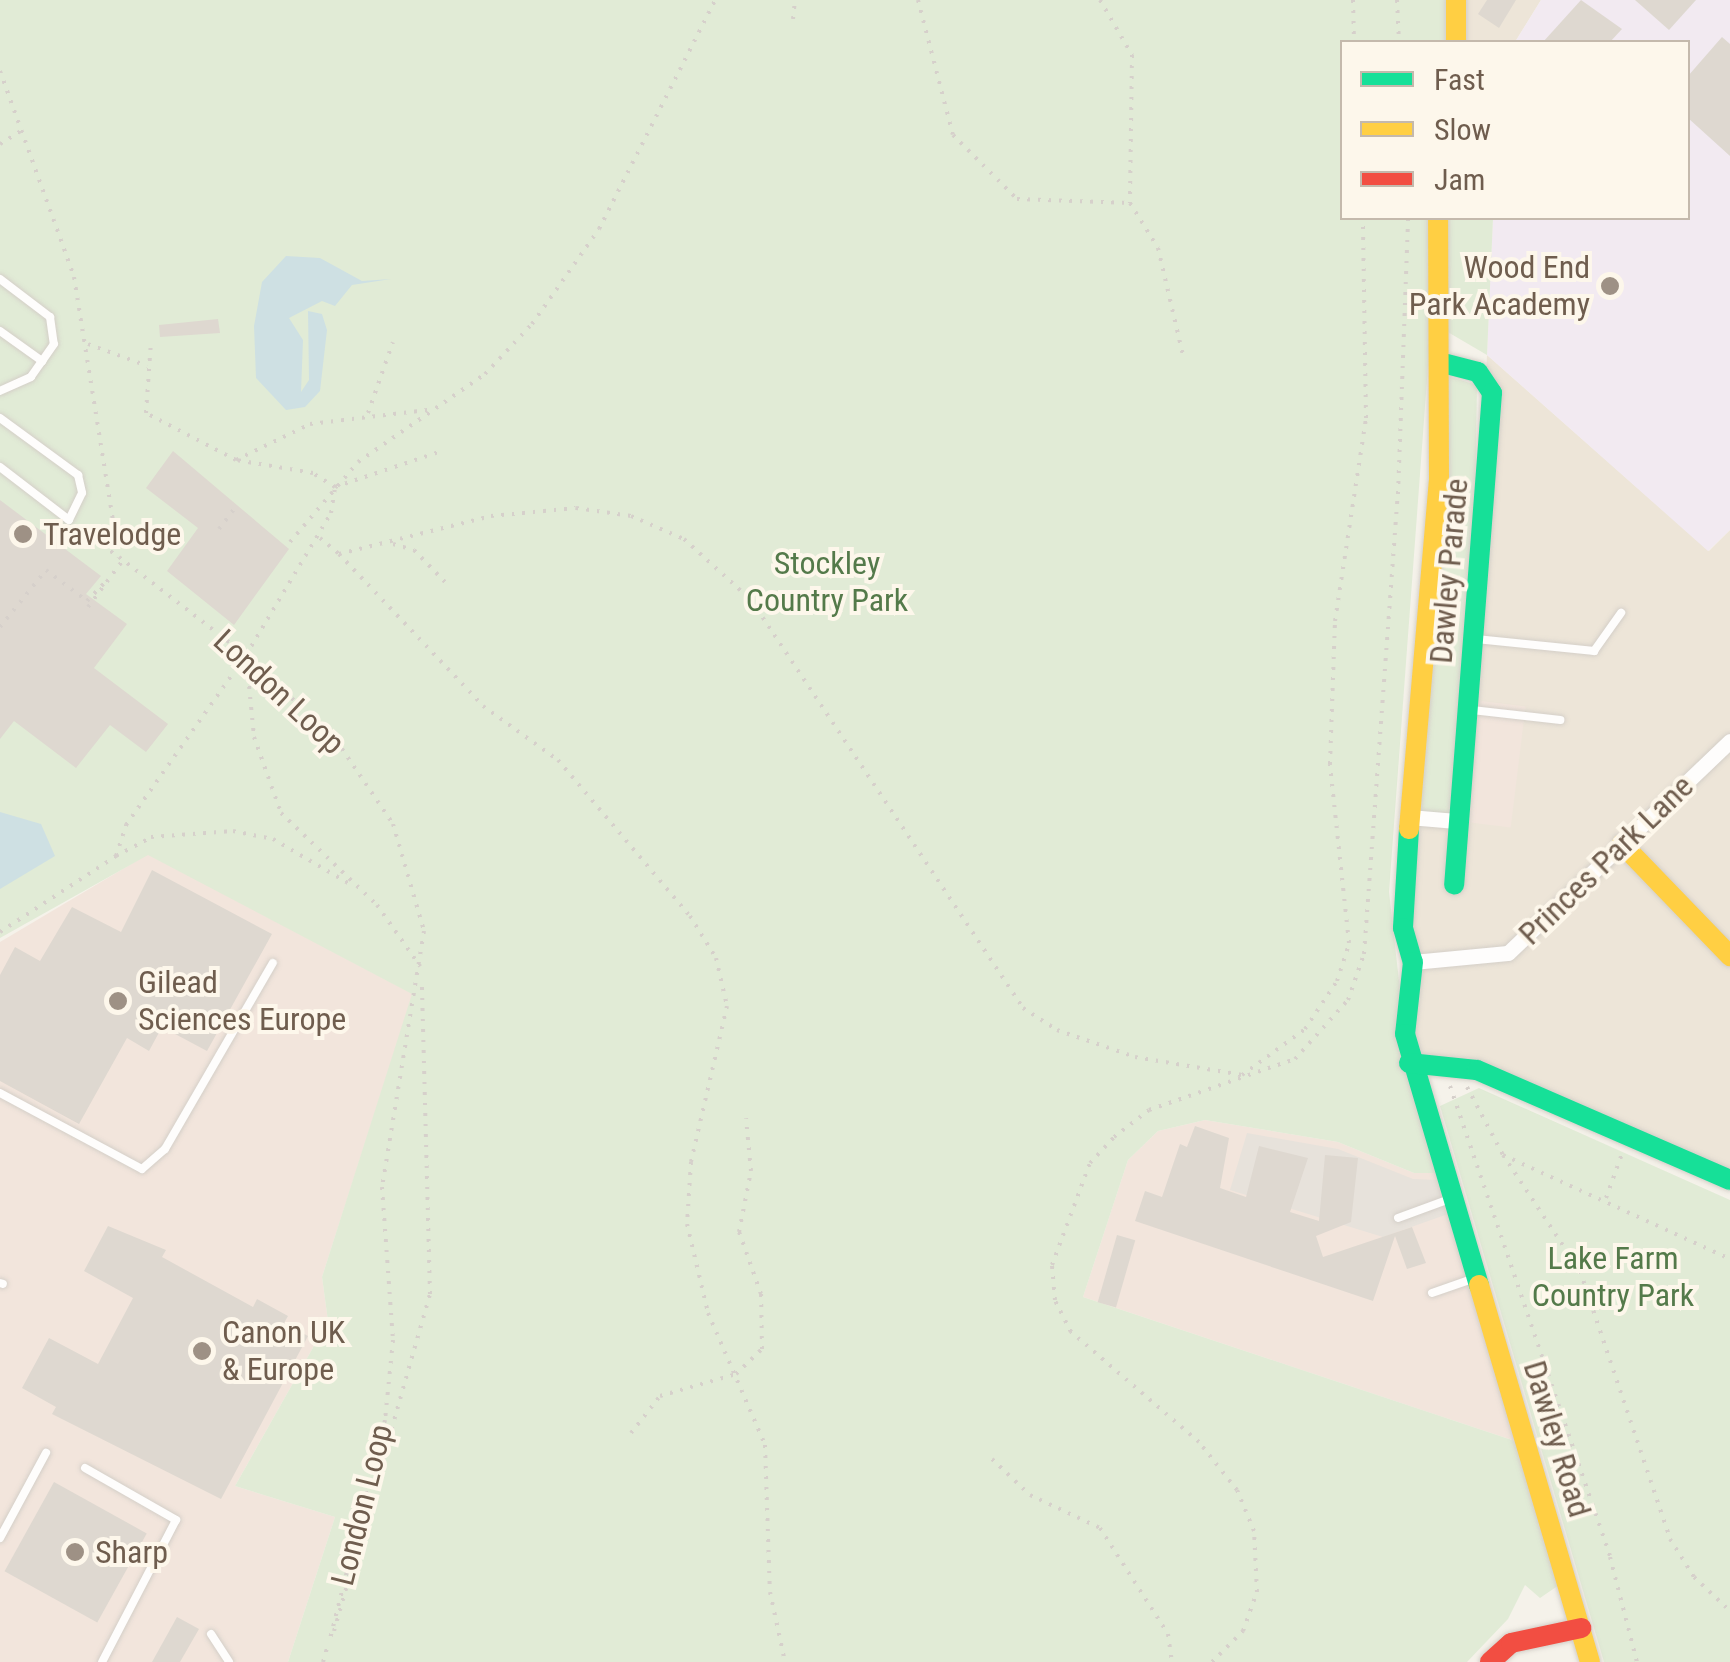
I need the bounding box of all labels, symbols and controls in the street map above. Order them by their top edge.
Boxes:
legend [1340,40,1690,220]
text: Fast [1434,62,1485,97]
text: Slow [1434,112,1491,147]
text: Jam [1434,162,1485,197]
place label: Wood End Park Academy [1409,249,1590,324]
marker: Wood End Park Academy [1599,275,1621,297]
street label: Dawley Parade [1422,477,1476,665]
place label: Travelodge [43,515,181,553]
marker: Travelodge [12,523,34,545]
park label: Stockley Country Park [746,545,908,620]
street label: London Loop [206,622,352,762]
street label: Princes Park Lane [1511,767,1701,953]
place label: Gilead Sciences Europe [138,964,346,1039]
marker: Gilead Sciences Europe [107,990,129,1012]
park label: Lake Farm Country Park [1532,1240,1694,1315]
place label: Canon UK & Europe [222,1314,345,1389]
marker: Canon UK & Europe [191,1340,213,1362]
street label: Dawley Road [1515,1356,1599,1522]
street label: London Loop [323,1420,401,1590]
place label: Sharp [95,1533,168,1571]
marker: Sharp [64,1541,86,1563]

